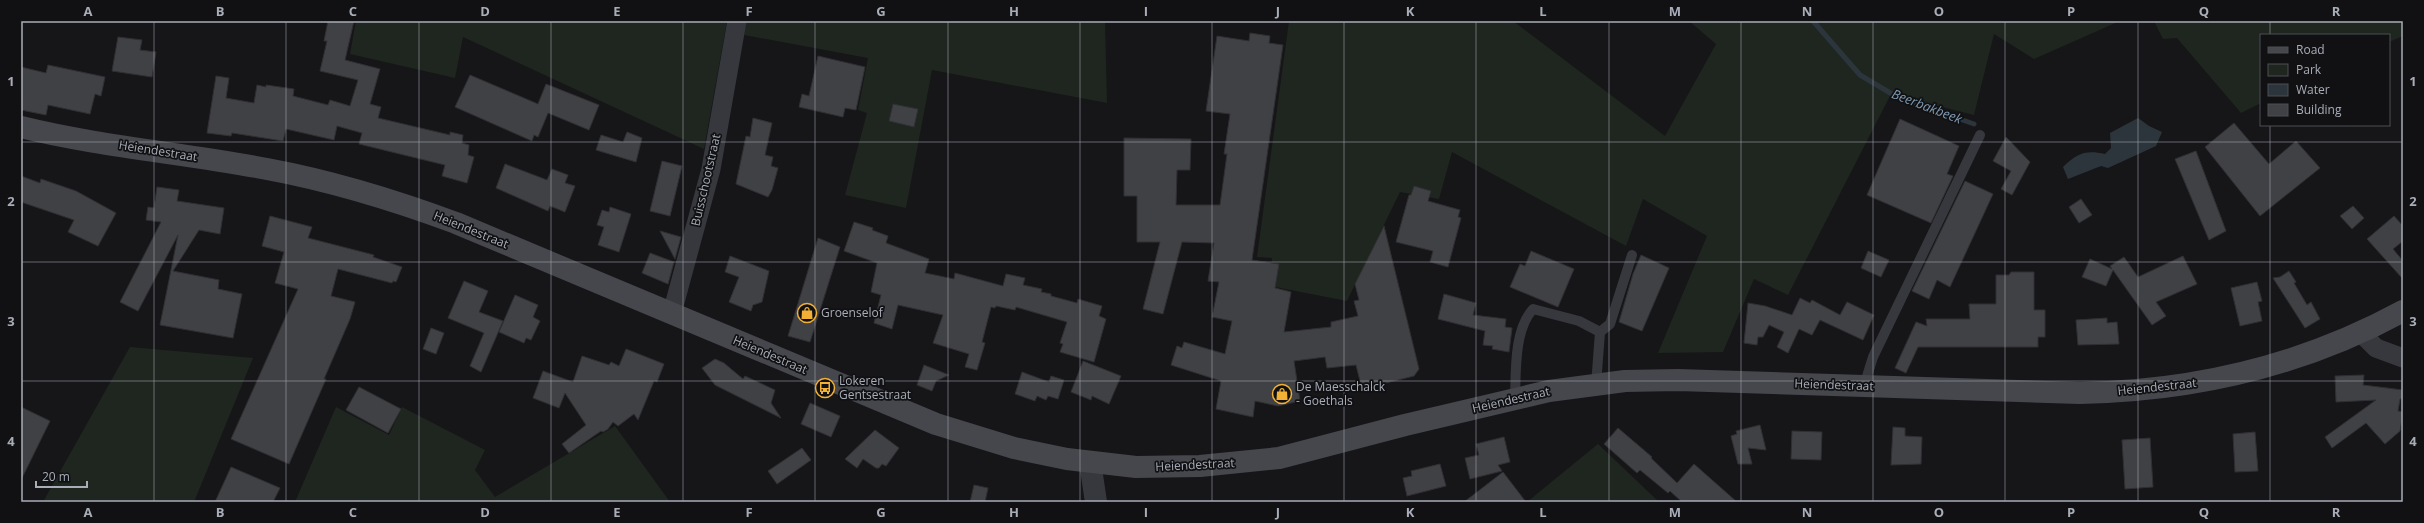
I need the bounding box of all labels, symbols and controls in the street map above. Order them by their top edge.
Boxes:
text: A [84,2,93,20]
text: B [216,2,225,20]
text: C [349,2,357,20]
text: D [480,2,490,20]
text: E [613,2,621,20]
text: F [745,2,753,20]
text: G [876,2,886,20]
text: H [1009,2,1019,20]
text: I [1144,2,1148,20]
text: J [1275,2,1280,20]
text: K [1406,2,1415,20]
text: L [1539,2,1547,20]
text: M [1669,2,1681,20]
text: N [1802,2,1812,20]
text: O [1934,2,1944,20]
text: P [2067,2,2075,20]
text: Q [2199,2,2209,20]
text: R [2332,2,2341,20]
legend [2260,34,2390,126]
text: Road [2296,41,2325,58]
text: Park [2296,61,2322,78]
text: 1 [7,72,15,90]
text: 1 [2409,72,2417,90]
text: Water [2296,81,2330,98]
water label: Beerbakbeek [1889,84,1965,128]
text: Building [2296,101,2342,118]
street label: Buisschootstraat [687,132,724,228]
street label: Heiendestraat [118,136,199,165]
text: 2 [7,192,15,210]
text: 2 [2409,192,2417,210]
street label: Heiendestraat [431,207,511,252]
shop icon: Groenselof [796,302,818,324]
place label: Groenselof [821,304,884,321]
text: 3 [7,312,15,330]
text: 3 [2409,312,2417,330]
street label: Heiendestraat [730,331,810,378]
place label: Lokeren Gentsestraat [839,372,911,403]
street label: Heiendestraat [2117,374,2197,399]
street label: Heiendestraat [1794,375,1874,394]
bus stop icon: Lokeren Gentsestraat [814,377,836,399]
place label: De Maesschalck - Goethals [1296,378,1386,409]
street label: Heiendestraat [1470,382,1551,417]
shop icon: De Maesschalck - Goethals [1271,383,1293,405]
text: 4 [7,432,15,450]
text: 4 [2409,432,2417,450]
street label: Heiendestraat [1155,454,1235,475]
scale bar [36,463,87,489]
text: 20 m [42,468,70,485]
text: A [84,503,93,521]
text: B [216,503,225,521]
text: C [349,503,357,521]
text: D [480,503,490,521]
text: E [613,503,621,521]
text: F [745,503,753,521]
text: G [876,503,886,521]
text: H [1009,503,1019,521]
text: I [1144,503,1148,521]
text: J [1275,503,1280,521]
text: K [1406,503,1415,521]
text: L [1539,503,1547,521]
text: M [1669,503,1681,521]
text: N [1802,503,1812,521]
text: O [1934,503,1944,521]
text: P [2067,503,2075,521]
text: Q [2199,503,2209,521]
text: R [2332,503,2341,521]

